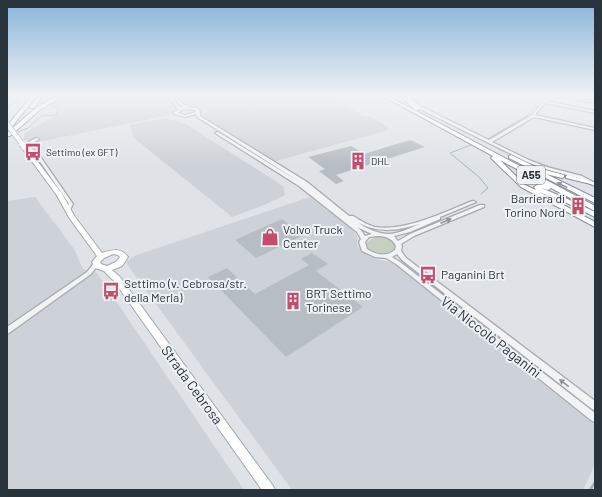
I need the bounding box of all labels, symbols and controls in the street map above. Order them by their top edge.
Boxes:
bus stop icon: Settimo (ex GFT) [23,142,43,162]
place label: Settimo (ex GFT) [46,146,118,158]
building icon: DHL [348,151,368,171]
place label: DHL [371,155,390,167]
road number: A55 [517,166,545,184]
one-way arrow [556,181,568,188]
place label: Barriera di Torino Nord [504,191,565,219]
building icon: Barriera di Torino Nord [568,196,588,216]
one-way arrow [441,217,453,223]
place label: Volvo Truck Center [283,222,342,250]
shop icon: Volvo Truck Center [260,227,280,247]
bus stop icon: Paganini Brt [418,265,438,285]
place label: Paganini Brt [441,267,505,281]
place label: Settimo (v. Cebrosa/str. della Merla) [124,276,247,304]
bus stop icon: Settimo (v. Cebrosa/str. della Merla) [101,281,121,301]
place label: BRT Settimo Torinese [306,286,372,314]
building icon: BRT Settimo Torinese [283,291,303,311]
street label: Via Niccolò Paganini [438,292,545,381]
street label: Strada Cebrosa [158,342,227,427]
one-way arrow [559,378,570,387]

